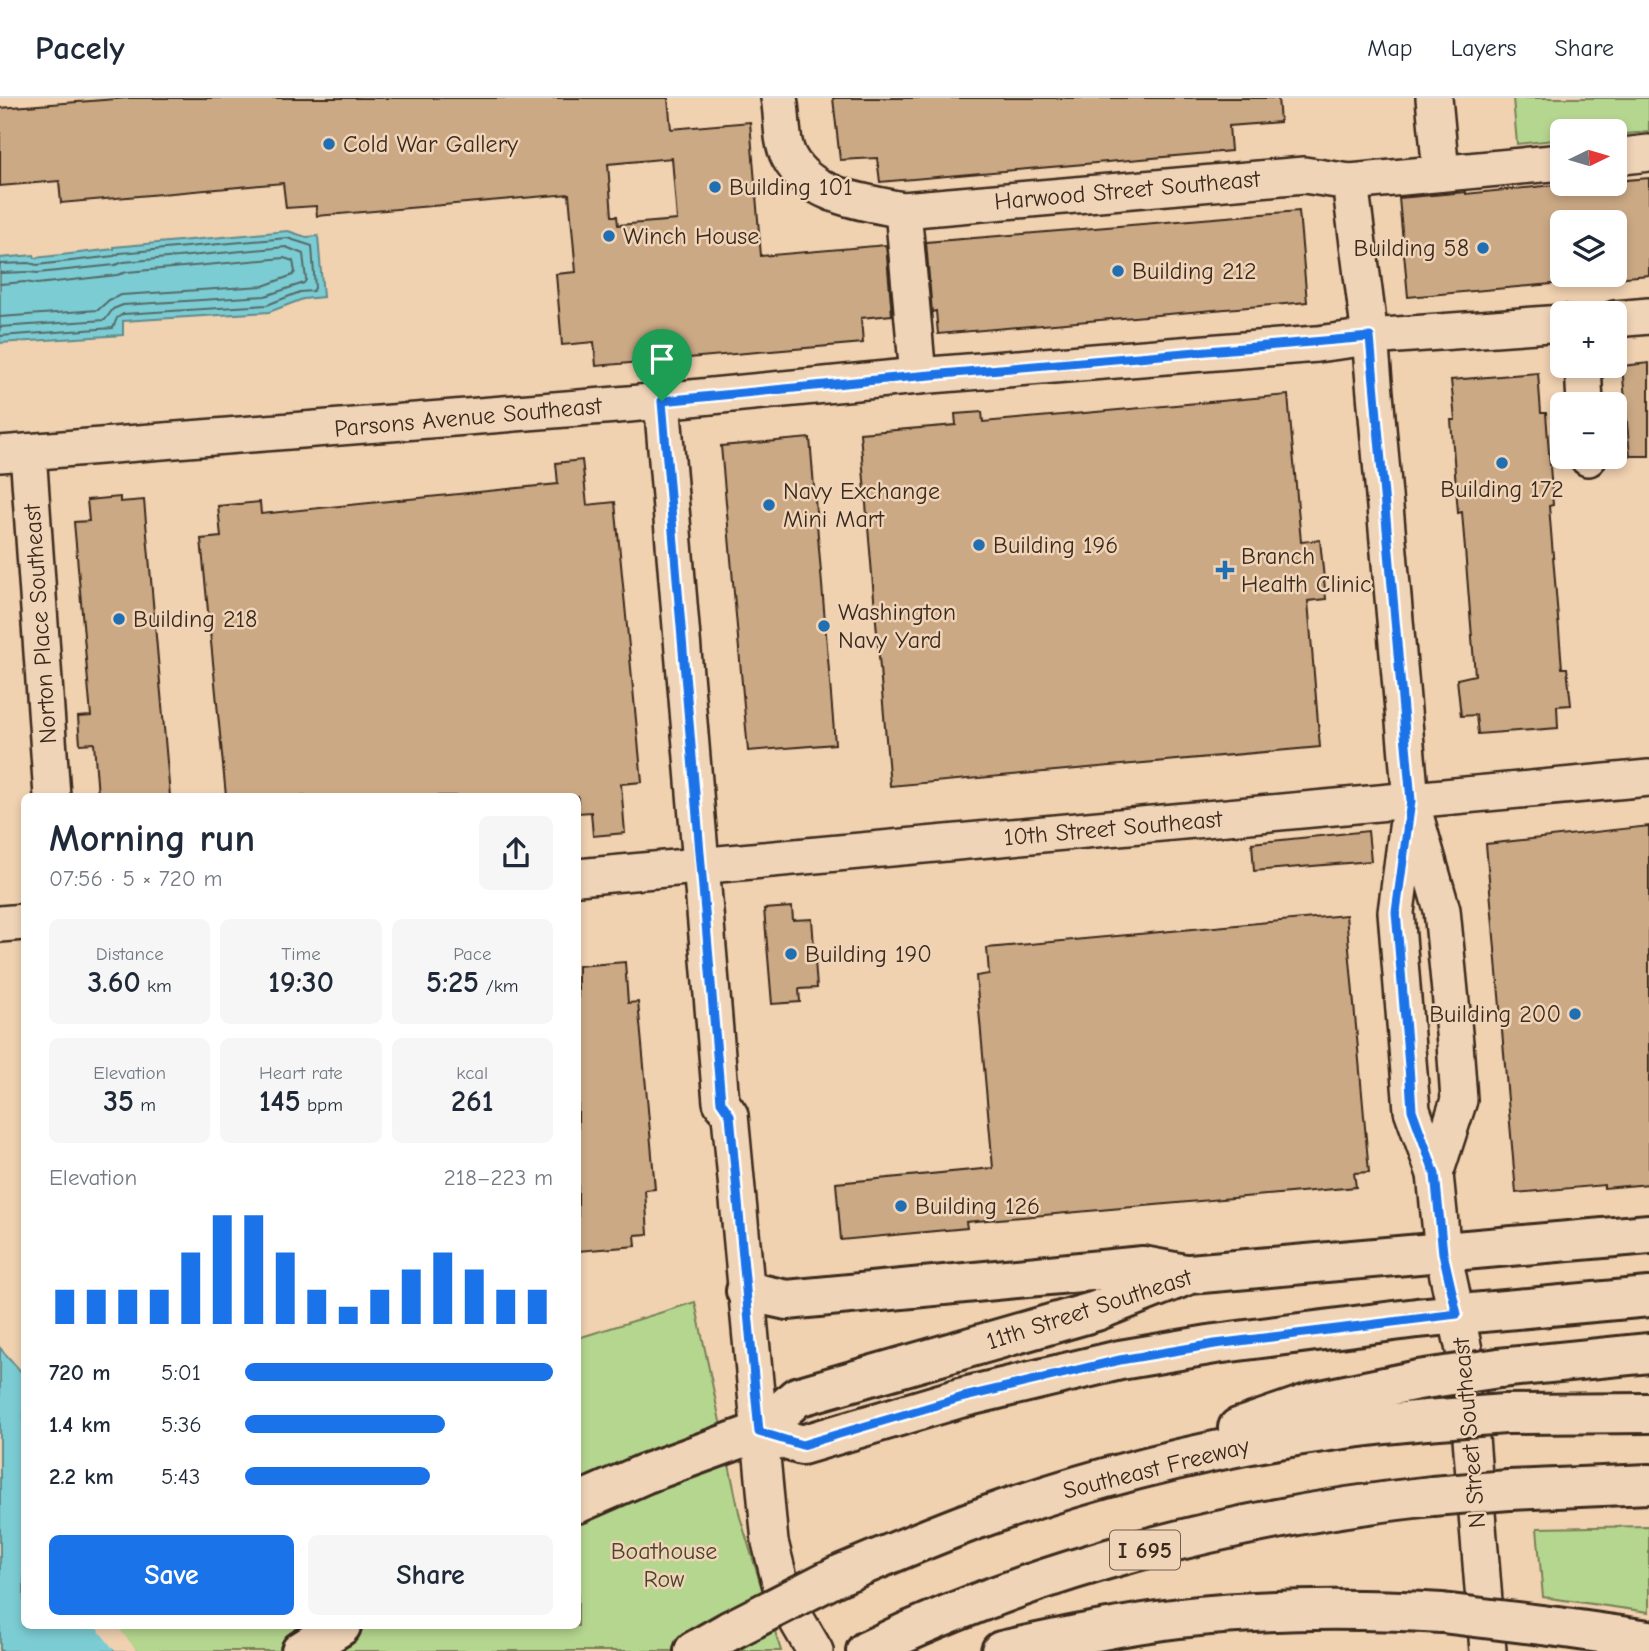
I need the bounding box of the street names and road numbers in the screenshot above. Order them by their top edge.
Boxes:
street label: Harwood Street Southeast [993,164,1262,216]
street label: Parsons Avenue Southeast [333,391,604,443]
street label: Norton Place Southeast [18,502,62,745]
street label: 10th Street Southeast [1003,804,1225,851]
street label: 11th Street Southeast [983,1262,1196,1355]
street label: N Street Southeast [1447,1335,1491,1529]
street label: Southeast Freeway [1060,1431,1252,1505]
road number: I 695 [1110,1530,1180,1569]

